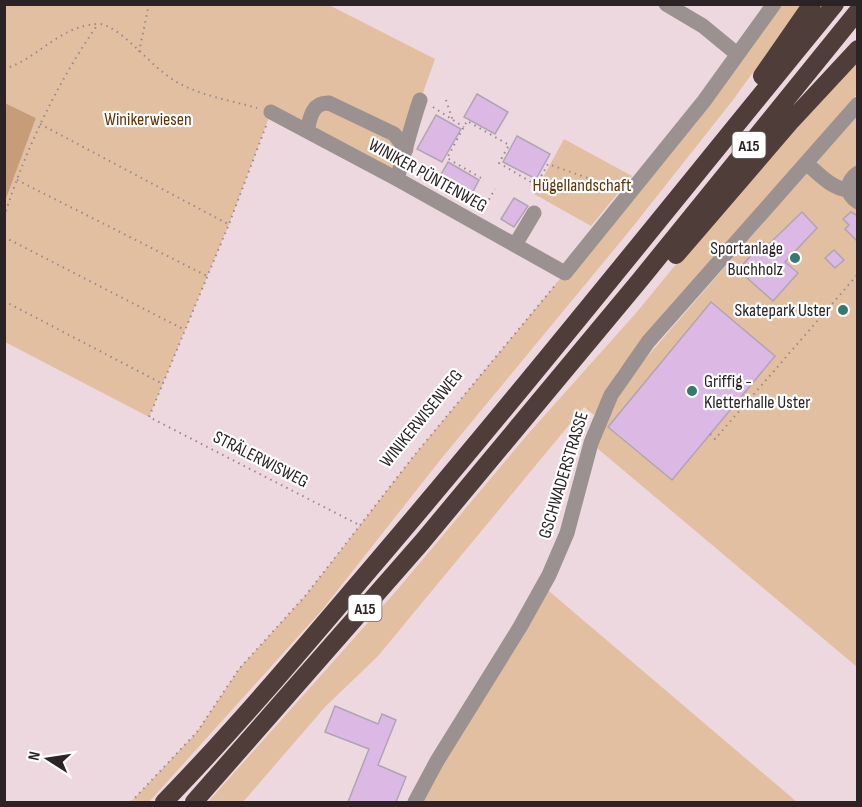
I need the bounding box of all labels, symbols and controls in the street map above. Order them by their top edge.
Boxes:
park label: Winikerwiesen [104,109,192,130]
road number: A15 [732,132,766,158]
street label: WINIKER PÜNTENWEG [365,134,491,217]
park label: Hügellandschaft [533,175,632,196]
place label: Sportanlage Buchholz [710,238,784,280]
marker: Sportanlage Buchholz [788,251,802,265]
place label: Skatepark Uster [735,300,831,321]
marker: Skatepark Uster [836,303,850,317]
street label: WINIKERWISENWEG [376,365,467,471]
place label: Griffig - Kletterhalle Uster [704,371,811,413]
marker: Griffig - Kletterhalle Uster [685,384,699,398]
street label: GSCHWADERSTRASSE [534,409,593,541]
street label: STRÄLERWISWEG [210,426,312,492]
road number: A15 [348,595,382,621]
north arrow [18,729,78,789]
text: N [25,750,45,762]

